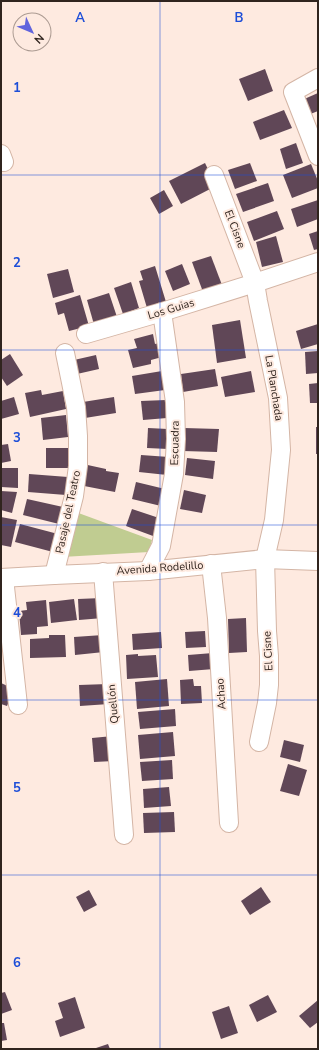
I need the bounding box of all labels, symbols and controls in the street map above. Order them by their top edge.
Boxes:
text: A [75,9,85,27]
text: B [235,9,244,27]
north arrow [12,12,52,52]
text: N [31,30,47,47]
text: 1 [13,79,21,97]
street label: El Cisne [221,208,249,250]
text: 2 [13,254,21,272]
street label: Los Guias [146,295,196,323]
street label: La Planchada [261,354,287,422]
street label: Escuadra [167,420,183,466]
text: 3 [13,429,21,447]
street label: Pasaje del Teatro [52,469,84,555]
street label: Avenida Rodelillo [116,557,204,579]
text: 4 [13,604,21,622]
street label: El Cisne [259,631,277,671]
street label: Achao [212,678,230,710]
street label: Quellón [104,684,122,724]
text: 5 [13,779,21,797]
text: 6 [13,954,21,972]

